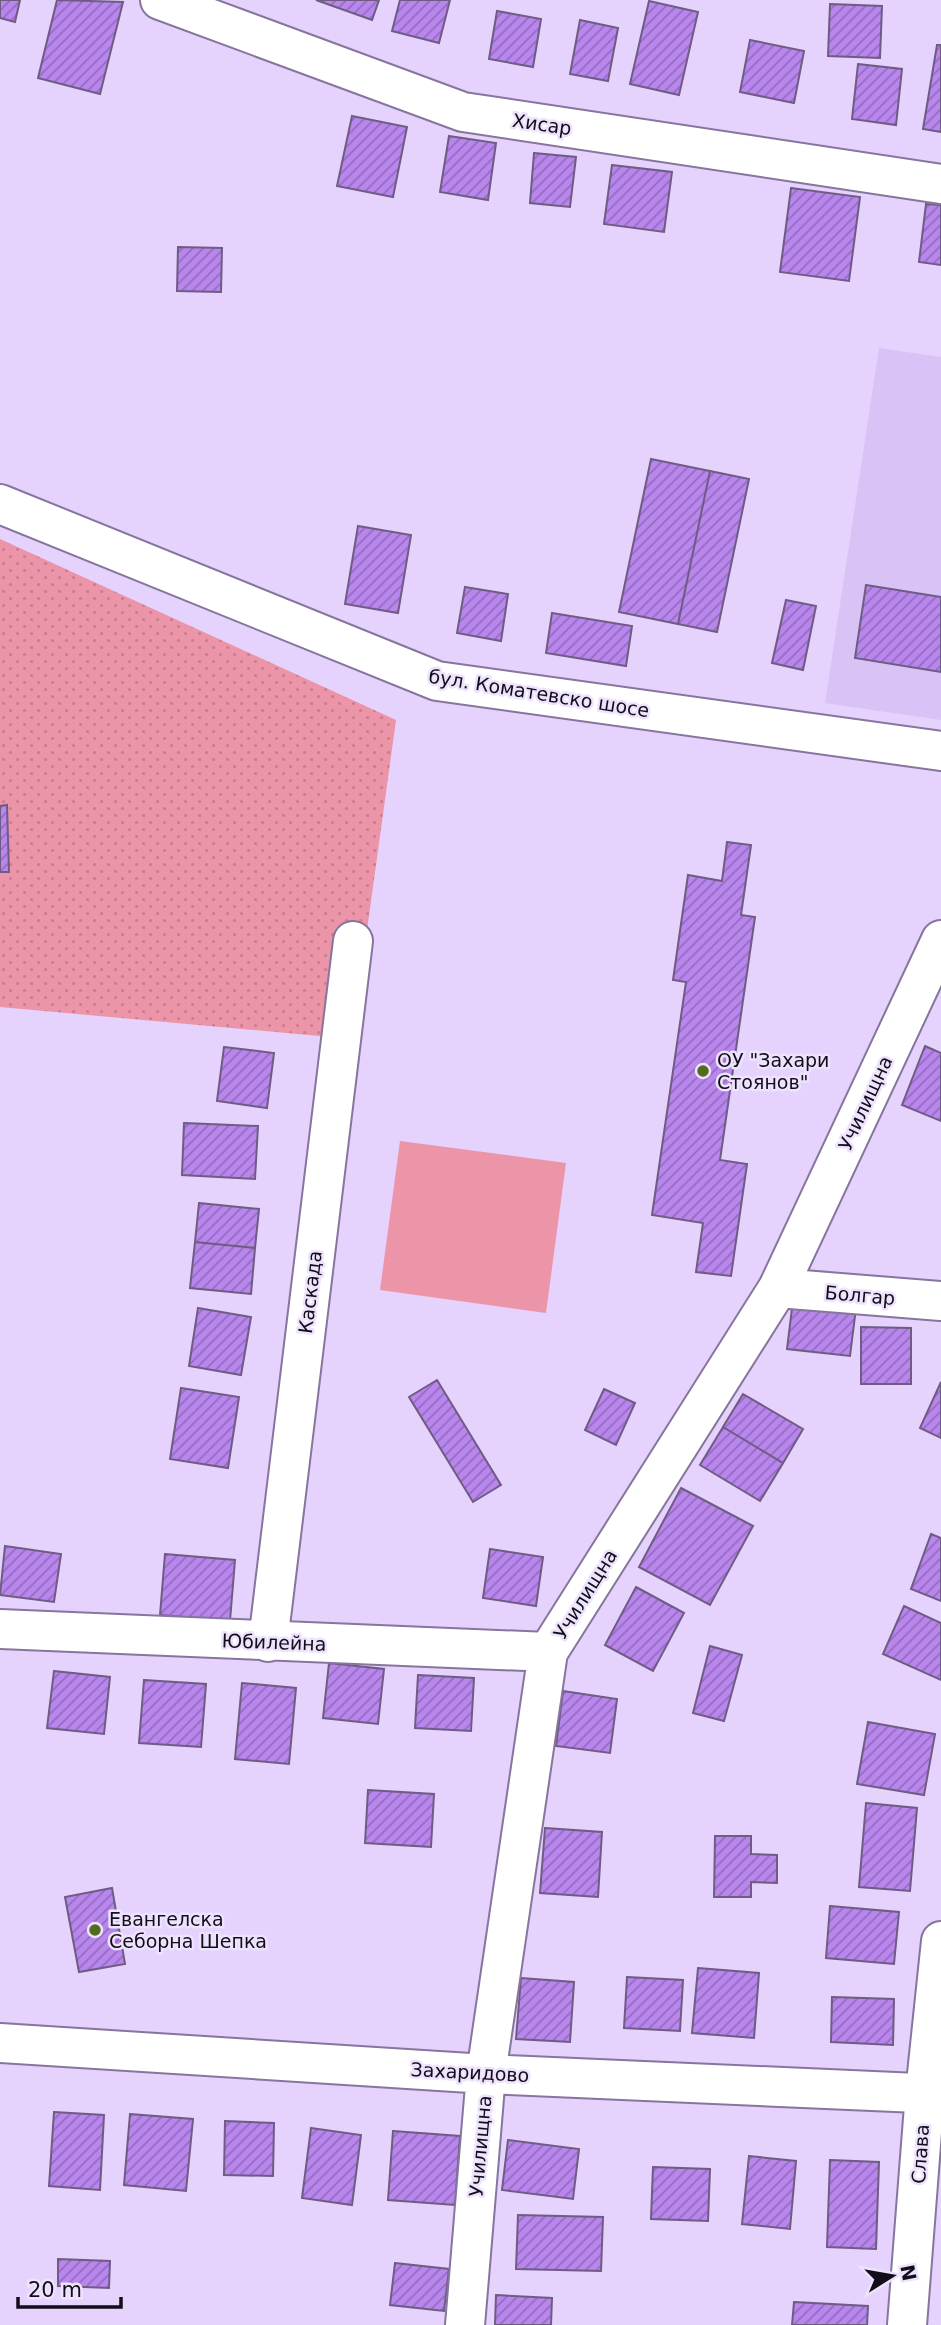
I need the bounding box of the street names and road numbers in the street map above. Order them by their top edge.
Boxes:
street label: Хисар [511,109,573,139]
street label: бул. Коматевско шосе [427,665,651,721]
street label: Училищна [834,1052,896,1154]
street label: Каскада [294,1249,326,1335]
street label: Болгар [824,1281,896,1309]
street label: Училищна [549,1545,621,1643]
street label: Юбилейна [221,1629,327,1655]
street label: Захаридово [410,2058,530,2086]
street label: Училищна [465,2094,495,2198]
street label: Слава [907,2123,933,2185]

